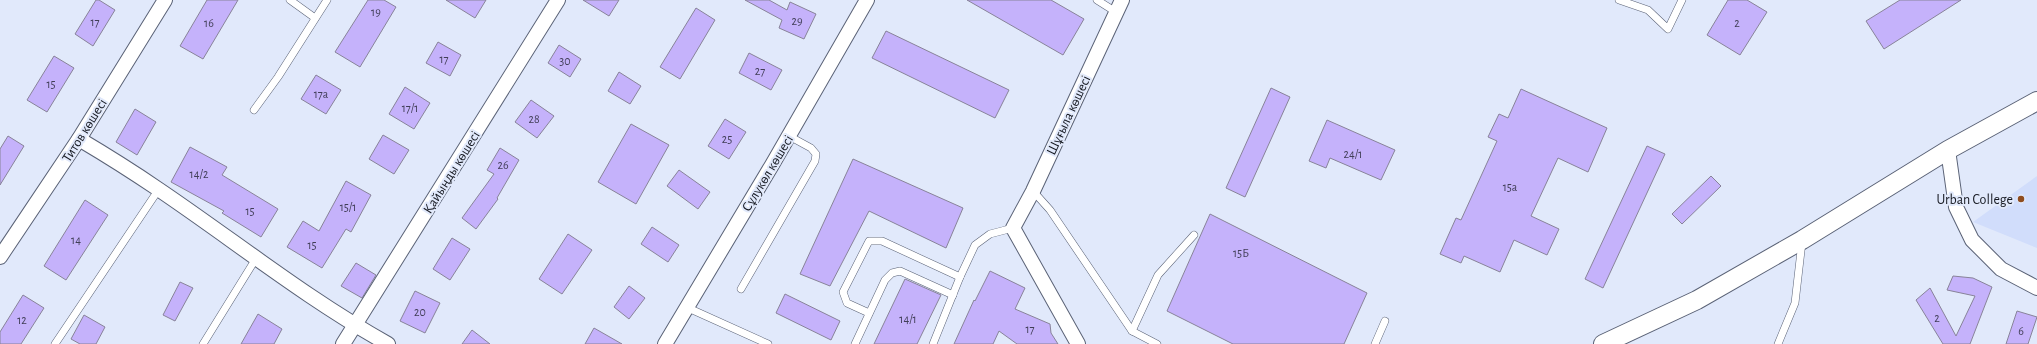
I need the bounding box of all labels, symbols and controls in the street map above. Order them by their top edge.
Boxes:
house number: 19 [371,6,381,18]
house number: 29 [791,15,803,27]
house number: 17 [90,16,100,28]
house number: 16 [204,17,214,29]
house number: 2 [1734,17,1740,29]
house number: 17 [439,53,449,65]
house number: 30 [559,55,571,67]
house number: 27 [755,65,765,77]
street label: Шұғыла көшесі [1044,74,1093,157]
house number: 15 [46,78,56,90]
house number: 17а [314,88,329,100]
street label: Титов көшесі [60,96,110,165]
house number: 17/1 [402,102,418,114]
house number: 28 [528,113,540,125]
street label: Қайыңды көшесі [421,129,483,216]
house number: 25 [722,133,732,145]
street label: Сұлукөл көшесі [740,133,796,214]
house number: 24/1 [1344,148,1362,160]
house number: 26 [497,159,509,171]
house number: 14/2 [190,168,209,180]
house number: 15а [1503,181,1518,193]
place label: Urban College [1937,193,2013,207]
marker: Urban College [2016,194,2026,204]
house number: 15/1 [340,201,356,213]
house number: 15 [245,205,255,217]
house number: 14 [71,234,81,246]
house number: 15 [307,239,317,251]
house number: 15Б [1233,247,1249,259]
house number: 20 [414,306,426,318]
house number: 2 [1934,312,1940,324]
house number: 14/1 [899,313,917,325]
house number: 12 [17,314,27,326]
house number: 17 [1025,323,1035,335]
house number: 6 [2018,325,2024,337]

